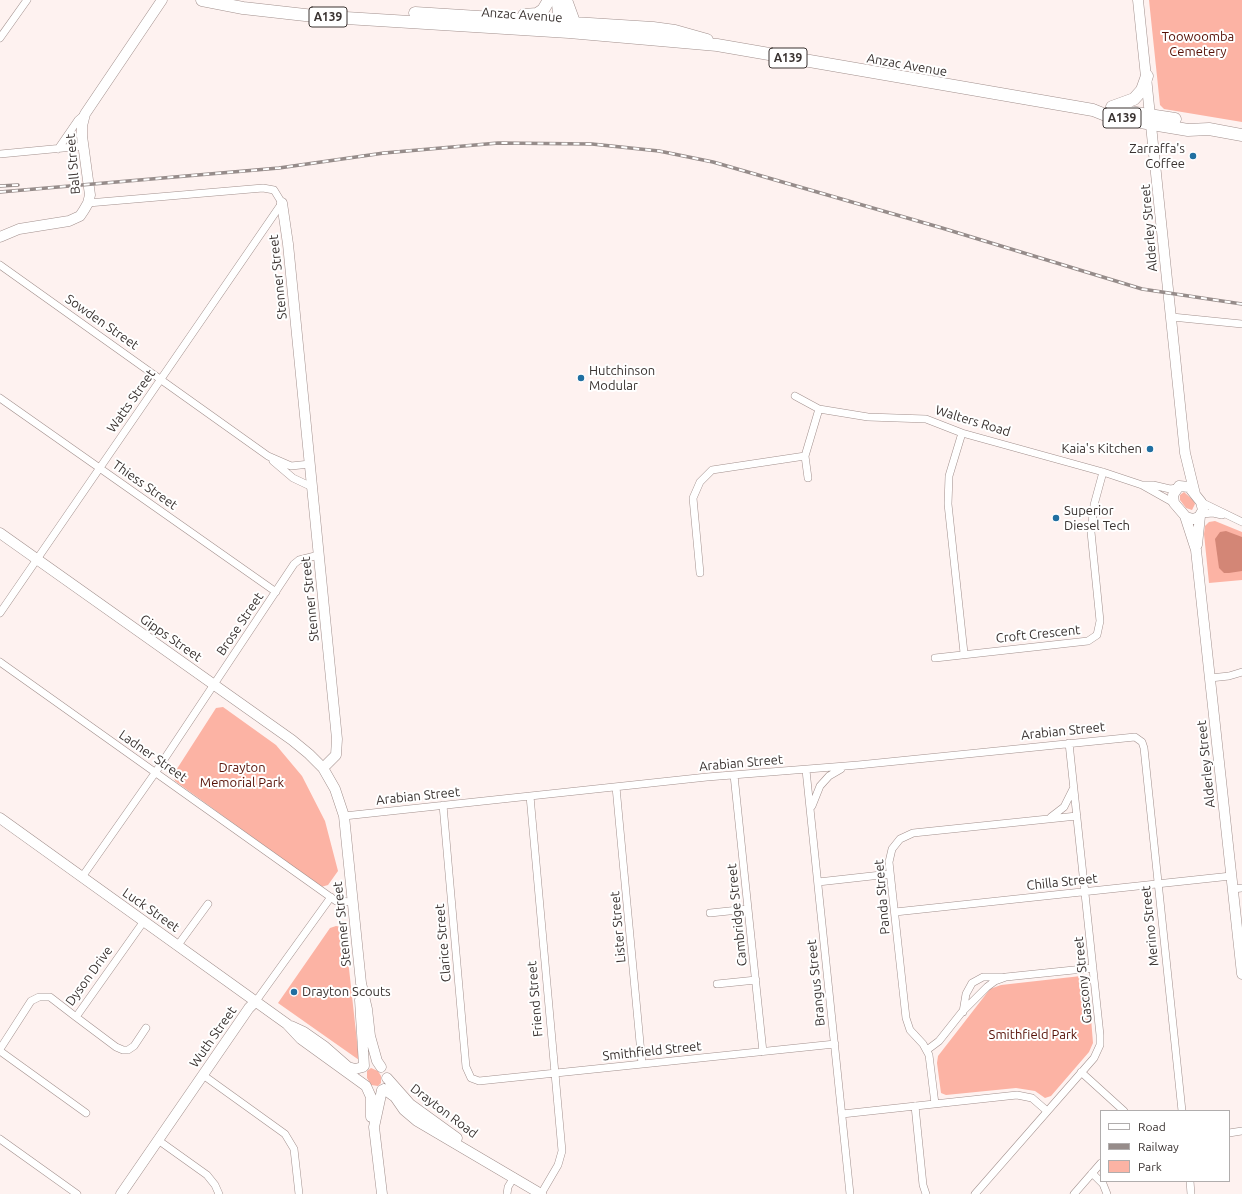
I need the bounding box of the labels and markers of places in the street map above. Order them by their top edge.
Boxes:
place label: Zarraffa's Coffee [1129,141,1185,172]
marker: Zarraffa's Coffee [1188,151,1198,161]
place label: Hutchinson Modular [589,363,655,394]
marker: Hutchinson Modular [576,373,586,383]
place label: Kaia's Kitchen [1062,441,1142,457]
marker: Kaia's Kitchen [1145,444,1155,454]
place label: Superior Diesel Tech [1064,503,1130,534]
marker: Superior Diesel Tech [1051,513,1061,523]
place label: Drayton Scouts [302,984,391,1000]
marker: Drayton Scouts [289,987,299,997]

